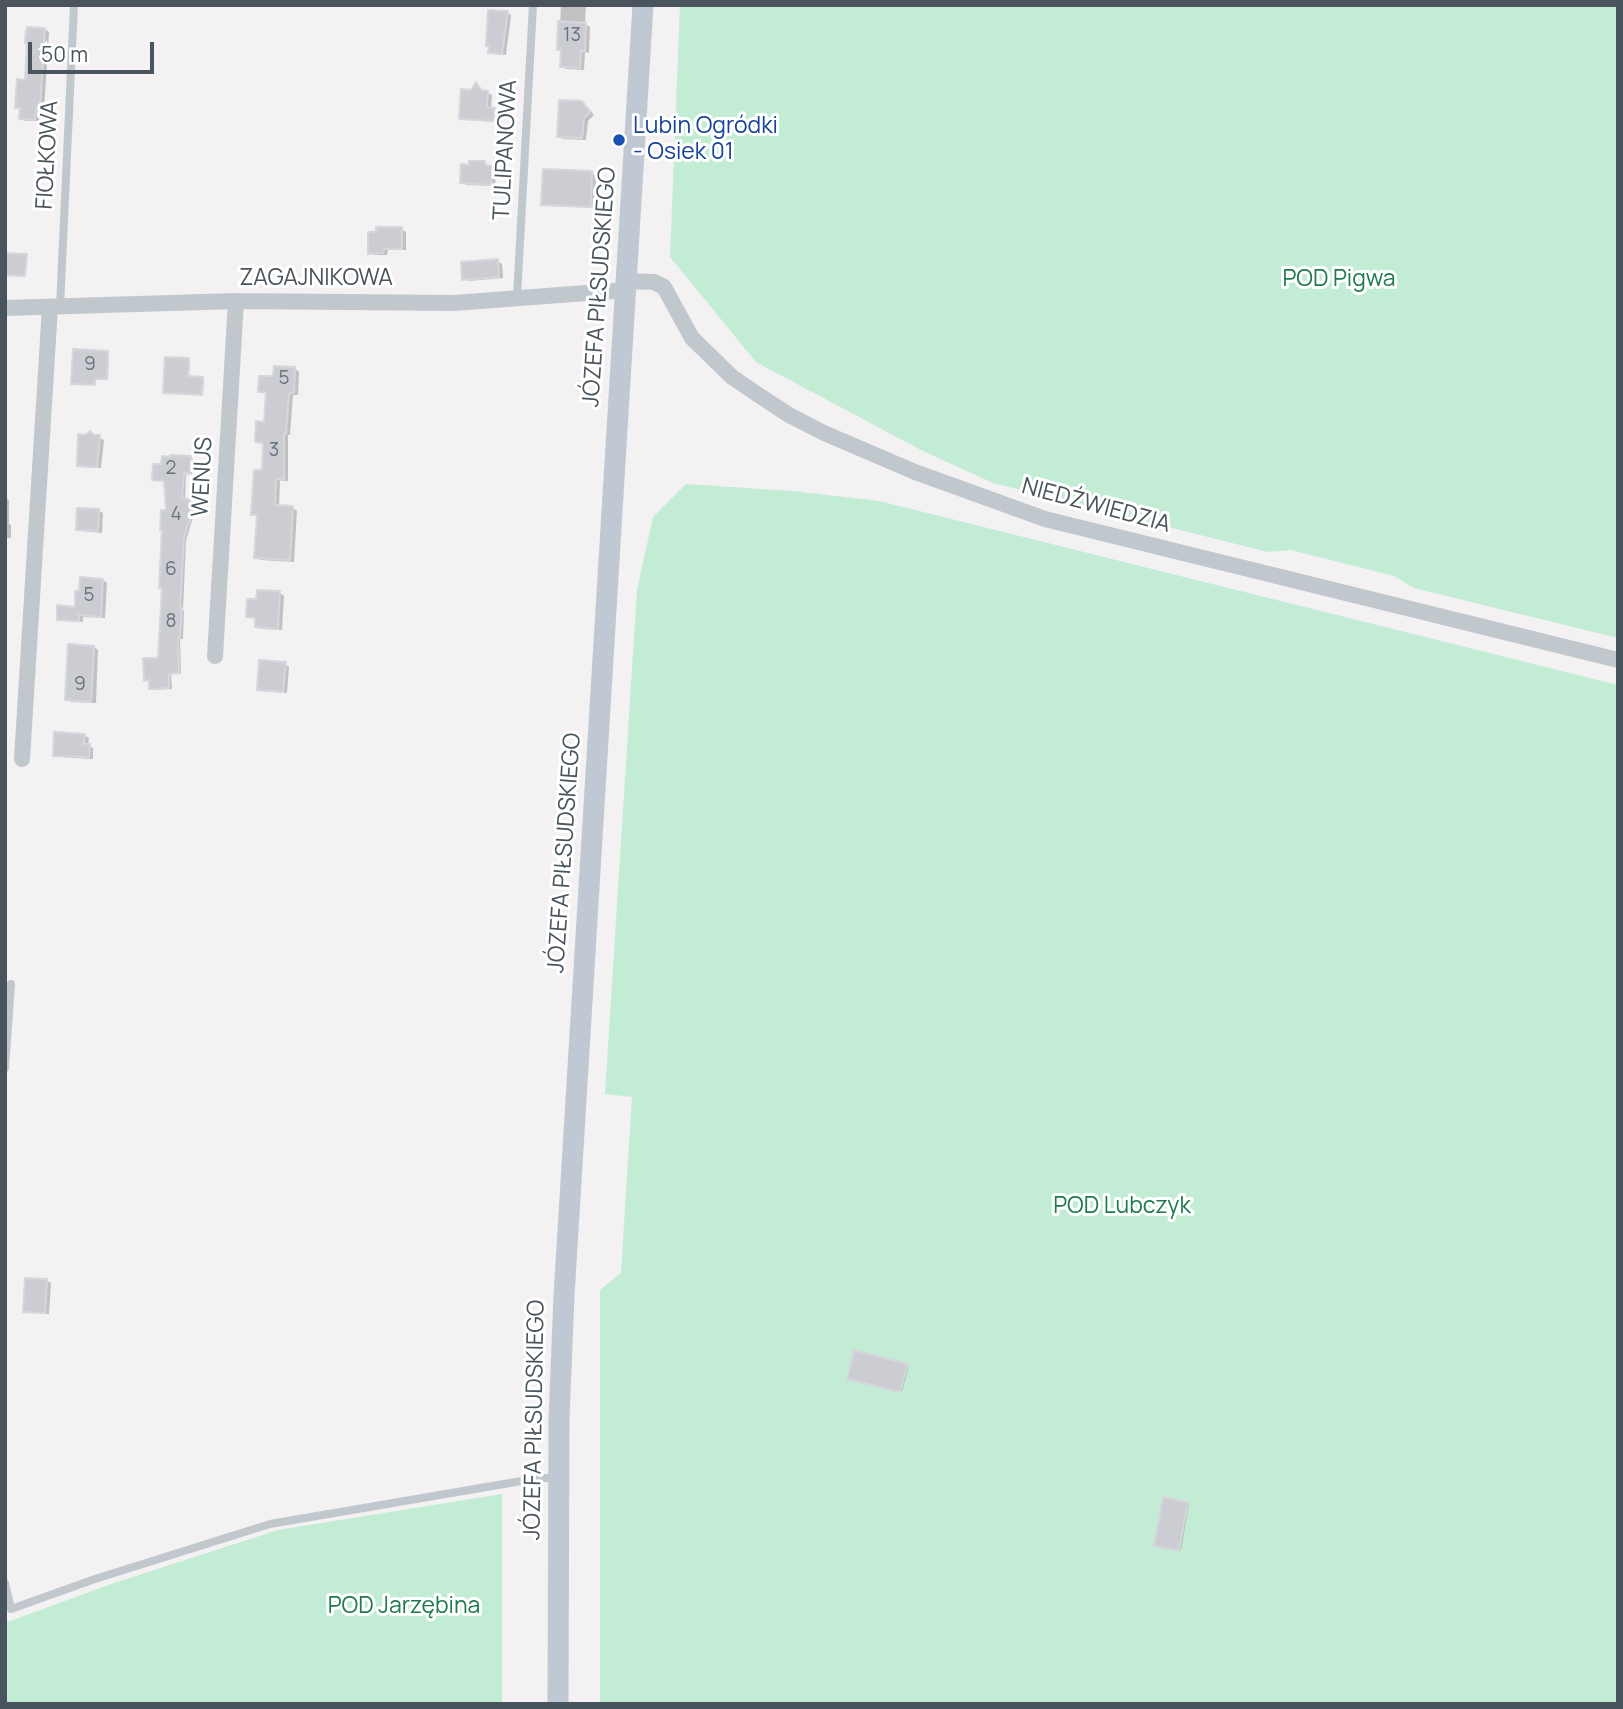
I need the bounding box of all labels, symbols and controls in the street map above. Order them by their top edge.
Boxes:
house number: 13 [563,25,581,47]
scale bar [32,28,158,72]
text: 50 m [41,40,88,68]
street label: TULIPANOWA [489,79,523,221]
street label: FIOŁKOWA [31,100,65,210]
place label: Lubin Ogródki - Osiek 01 [633,113,778,167]
marker: Lubin Ogródki - Osiek 01 [611,132,627,148]
street label: JÓZEFA PIŁSUDSKIEGO [578,166,622,408]
street label: ZAGAJNIKOWA [239,265,393,293]
park label: POD Pigwa [1282,266,1396,294]
house number: 9 [84,354,96,376]
house number: 5 [279,368,289,390]
street label: WENUS [187,436,219,518]
house number: 3 [269,440,279,462]
house number: 2 [166,458,176,480]
street label: NIEDŹWIEDZIA [1019,473,1173,539]
house number: 4 [170,504,182,526]
house number: 6 [165,559,177,581]
house number: 5 [84,585,94,607]
house number: 8 [165,611,177,633]
house number: 9 [74,674,86,696]
street label: JÓZEFA PIŁSUDSKIEGO [543,732,587,974]
park label: POD Lubczyk [1053,1193,1191,1221]
street label: JÓZEFA PIŁSUDSKIEGO [519,1300,551,1540]
park label: POD Jarzębina [328,1593,480,1621]

